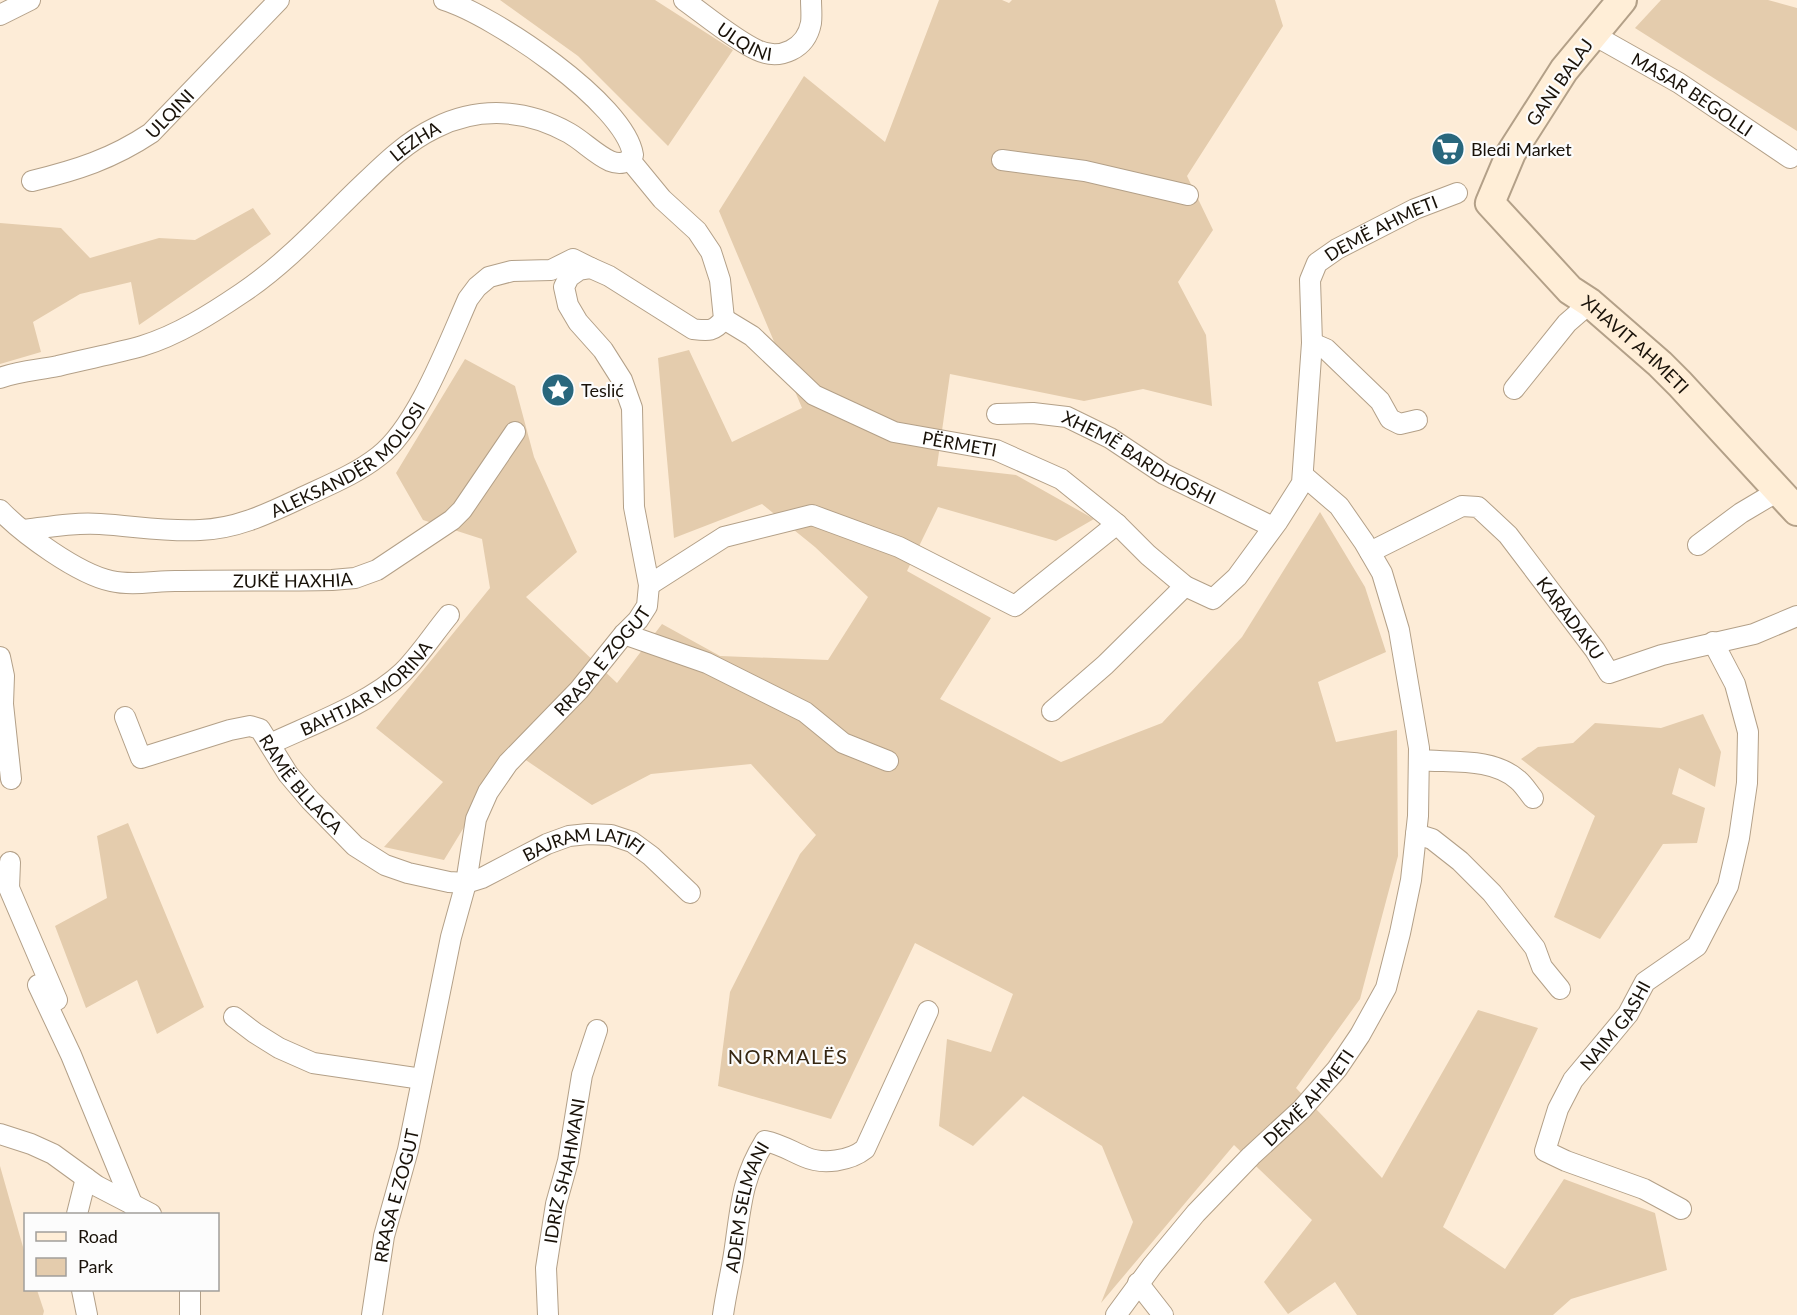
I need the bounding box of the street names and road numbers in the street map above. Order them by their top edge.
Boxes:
street label: ULQINI [713,17,773,65]
street label: GANI BALAJ [1521,34,1597,130]
street label: MASAR BEGOLLI [1628,48,1757,141]
street label: ULQINI [141,84,198,143]
street label: LEZHA [385,116,444,166]
street label: DEMË AHMETI [1320,190,1441,266]
street label: XHAVIT AHMETI [1578,290,1694,398]
street label: ALEKSANDËR MOLOSI [267,398,429,522]
street label: XHEMË BARDHOSHI [1059,405,1220,509]
street label: PËRMETI [921,426,998,461]
street label: ZUKË HAXHIA [233,567,354,592]
street label: KARADAKU [1532,572,1609,663]
street label: RRASA E ZOGUT [549,602,655,720]
street label: BAHTJAR MORINA [297,636,437,740]
street label: RAMË BLLACA [255,730,348,839]
street label: BAJRAM LATIFI [519,823,649,866]
street label: NAIM GASHI [1575,977,1655,1075]
street label: DEMË AHMETI [1258,1045,1358,1150]
street label: IDRIZ SHAHMANI [539,1097,589,1245]
street label: RRASA E ZOGUT [369,1126,423,1264]
street label: ADEM SELMANI [720,1137,773,1274]

